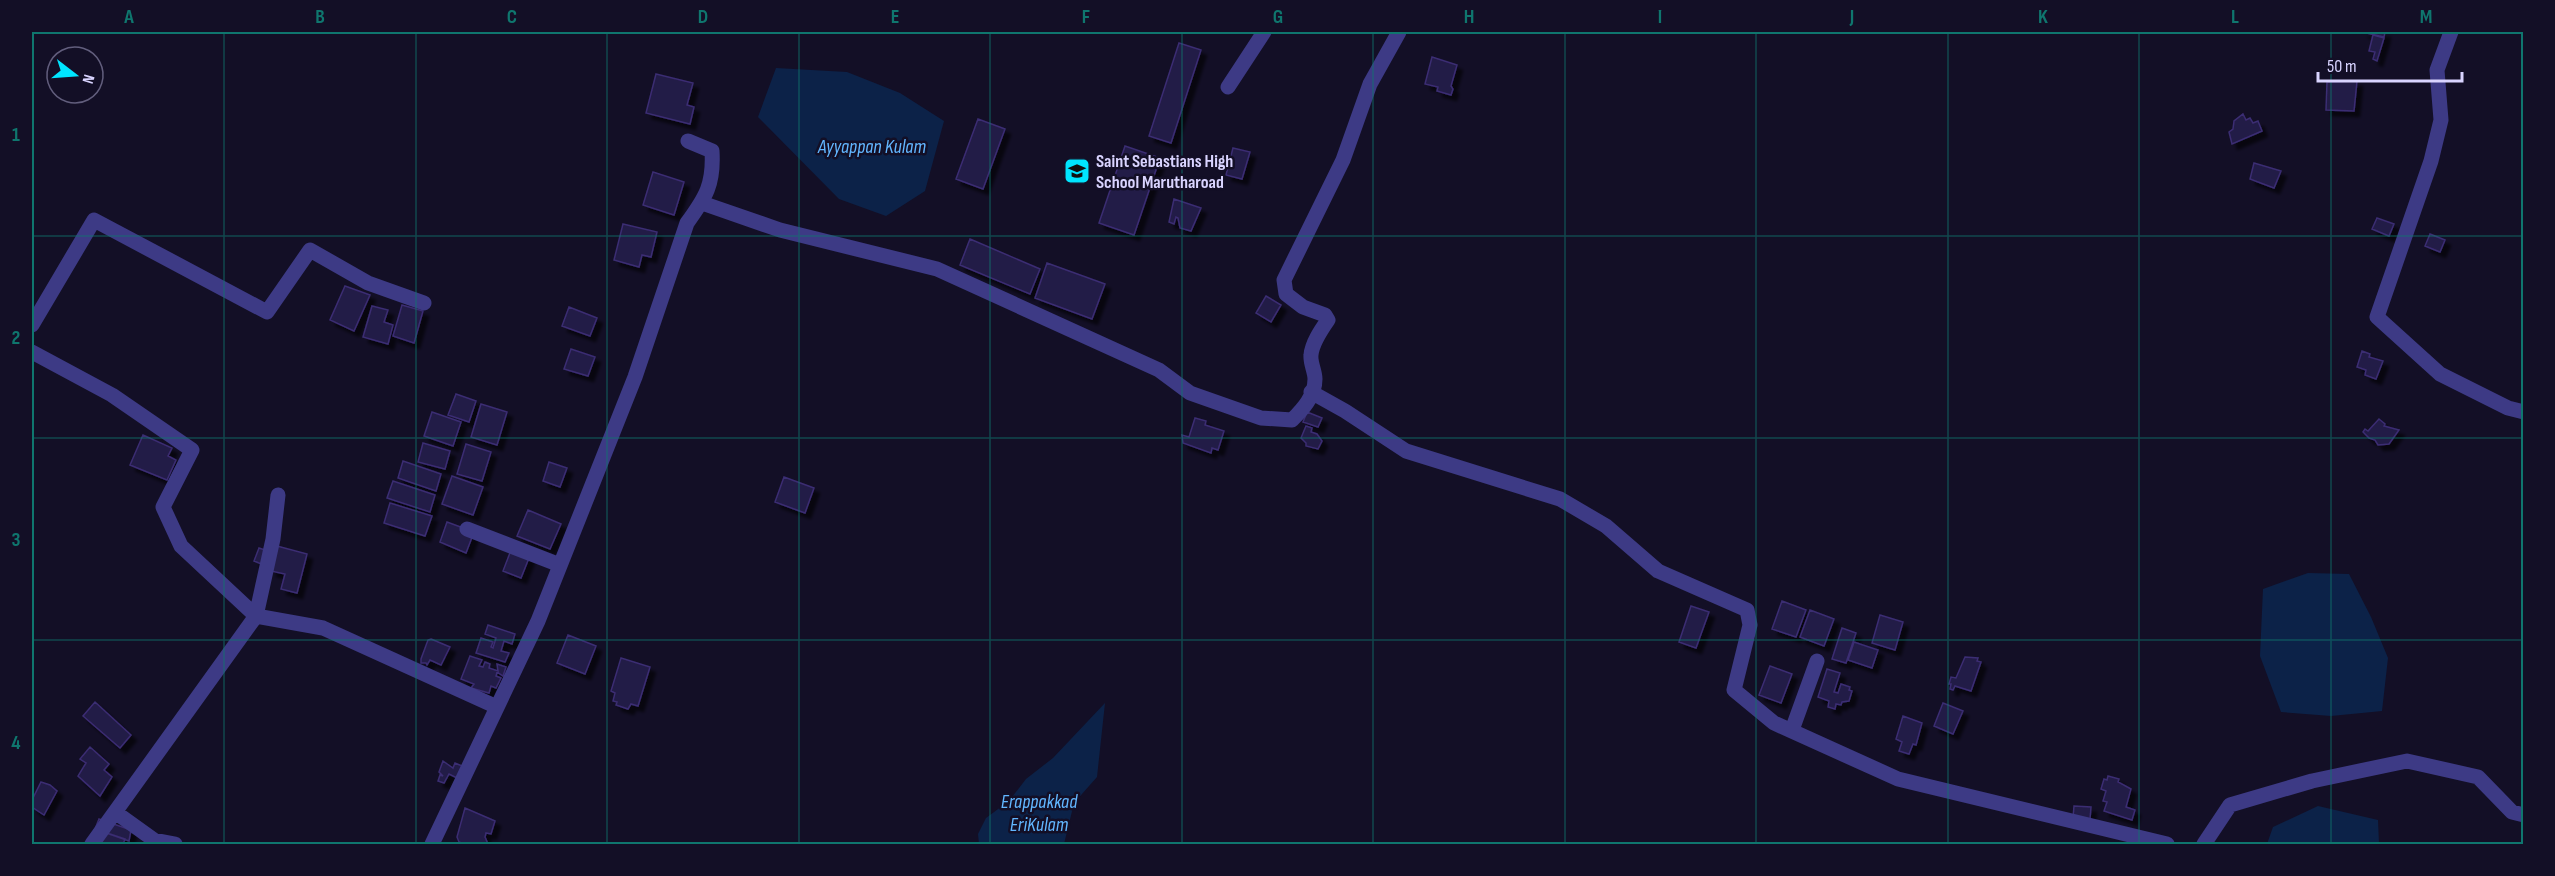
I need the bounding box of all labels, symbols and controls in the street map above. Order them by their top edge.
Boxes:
text: A [123,5,134,29]
text: B [315,5,325,29]
text: C [507,5,517,29]
text: D [698,5,708,29]
text: E [891,5,899,29]
text: F [1082,5,1090,29]
text: G [1273,5,1283,29]
text: H [1464,5,1474,29]
text: I [1658,5,1662,29]
text: J [1849,5,1854,29]
text: K [2038,5,2048,29]
text: L [2231,5,2239,29]
text: M [2420,5,2432,29]
north arrow [45,45,105,105]
scale bar [2318,45,2462,83]
text: 50 m [2327,56,2357,77]
text: N [78,72,98,86]
text: 1 [12,123,20,147]
water label: Ayyappan Kulam [817,135,926,159]
place label: Saint Sebastians High School Marutharoad [1096,151,1233,193]
school or university icon: Saint Sebastians High School Marutharoad [1062,156,1092,186]
text: 2 [12,326,20,350]
text: 3 [12,528,21,552]
text: 4 [11,731,21,755]
water label: Erappakkad EriKulam [1001,790,1078,837]

